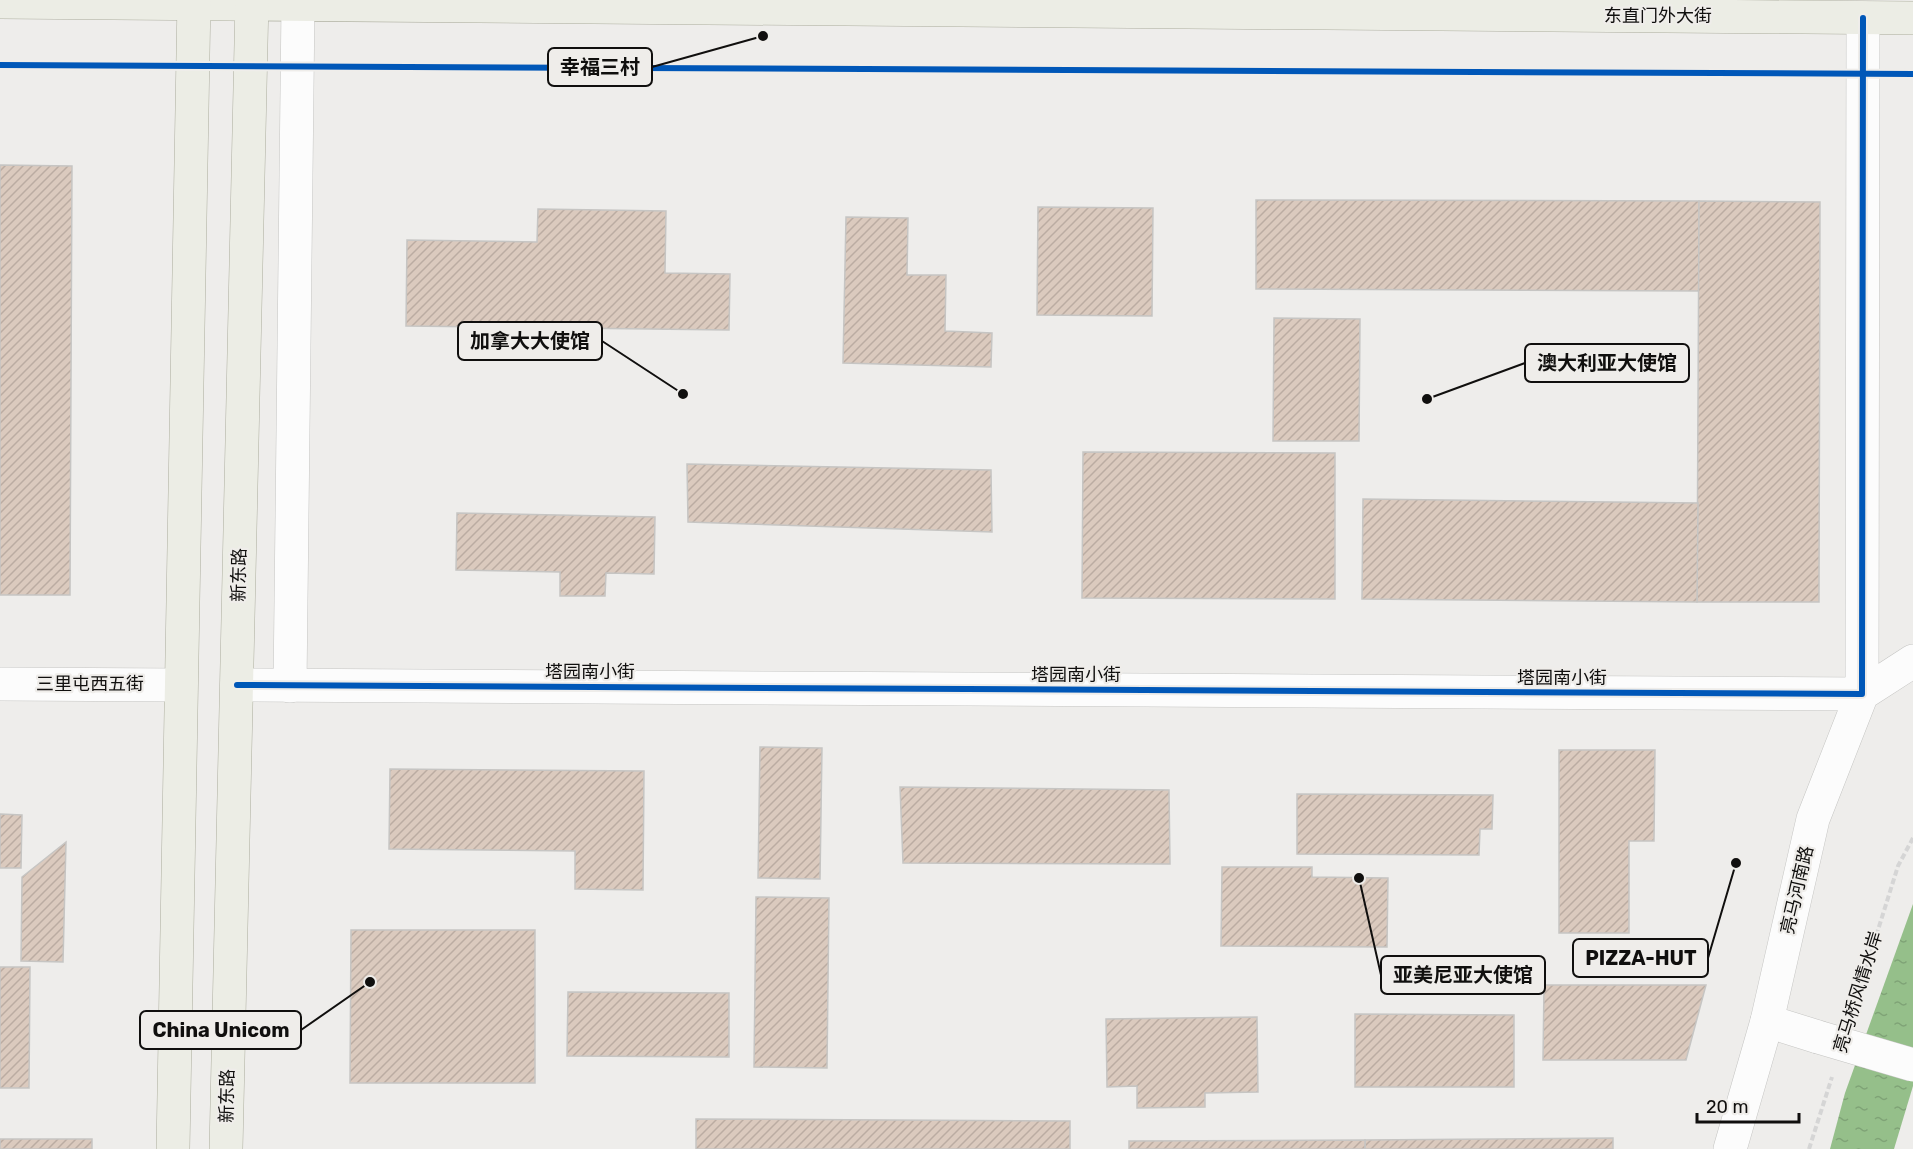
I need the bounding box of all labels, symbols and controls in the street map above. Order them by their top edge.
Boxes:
street label: 东直门外大街 [1604,5,1712,27]
callout: 幸福三村 [548,48,652,86]
text: 幸福三村 [560,55,640,79]
callout: 加拿大大使馆 [458,322,602,360]
text: 加拿大大使馆 [470,329,590,353]
callout: 澳大利亚大使馆 [1525,344,1689,382]
text: 澳大利亚大使馆 [1537,351,1677,375]
street label: 新东路 [228,548,250,602]
street label: 塔园南小街 [545,661,635,683]
street label: 塔园南小街 [1031,664,1121,686]
street label: 塔园南小街 [1517,667,1607,689]
street label: 三里屯西五街 [36,673,144,695]
street label: 亮马河南路 [1776,844,1818,936]
street label: 亮马桥风情水岸 [1829,929,1887,1055]
callout: PIZZA-HUT [1573,939,1708,977]
text: PIZZA-HUT [1585,946,1697,970]
callout: 亚美尼亚大使馆 [1381,956,1545,994]
text: 亚美尼亚大使馆 [1393,963,1533,987]
callout: China Unicom [140,1011,301,1049]
text: China Unicom [152,1018,290,1042]
street label: 新东路 [216,1069,238,1123]
scale bar [1697,1086,1799,1124]
text: 20 m [1706,1096,1748,1118]

